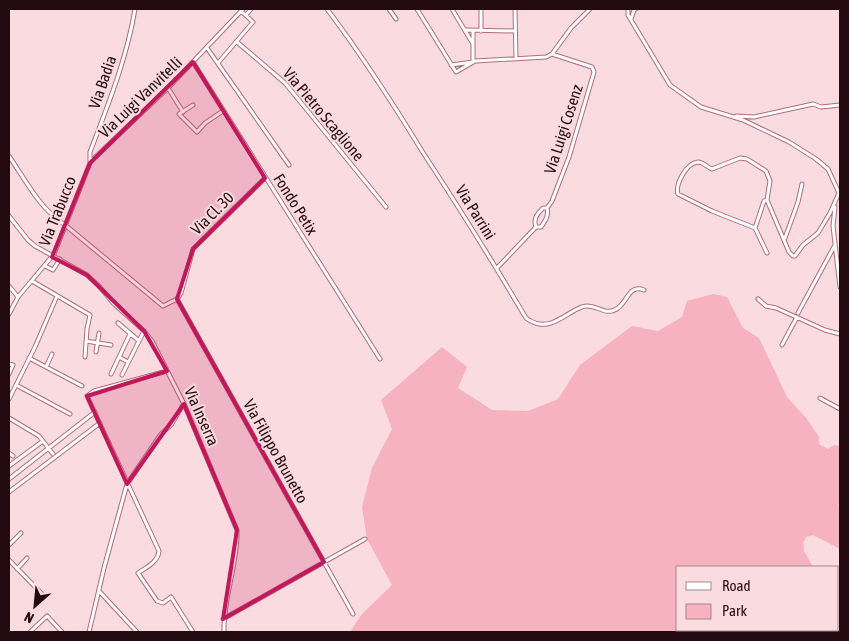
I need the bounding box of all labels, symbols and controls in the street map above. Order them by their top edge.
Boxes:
street label: Via Badia [85,53,119,111]
street label: Via Luigi Vanvitelli [95,53,186,142]
street label: Via Pietro Scaglione [279,64,368,165]
street label: Via Luigi Cosenz [540,82,587,176]
street label: Fondo Petix [270,170,322,238]
street label: Via Trabucco [35,173,79,249]
street label: Via Parrini [452,181,500,243]
street label: Via Cl. 30 [187,188,237,238]
street label: Via Inserra [181,384,223,448]
street label: Via Filippo Brunetto [239,396,312,506]
legend [676,566,839,631]
text: Road [722,577,751,594]
north arrow [10,581,60,631]
text: Park [722,602,747,619]
text: N [22,609,36,627]

